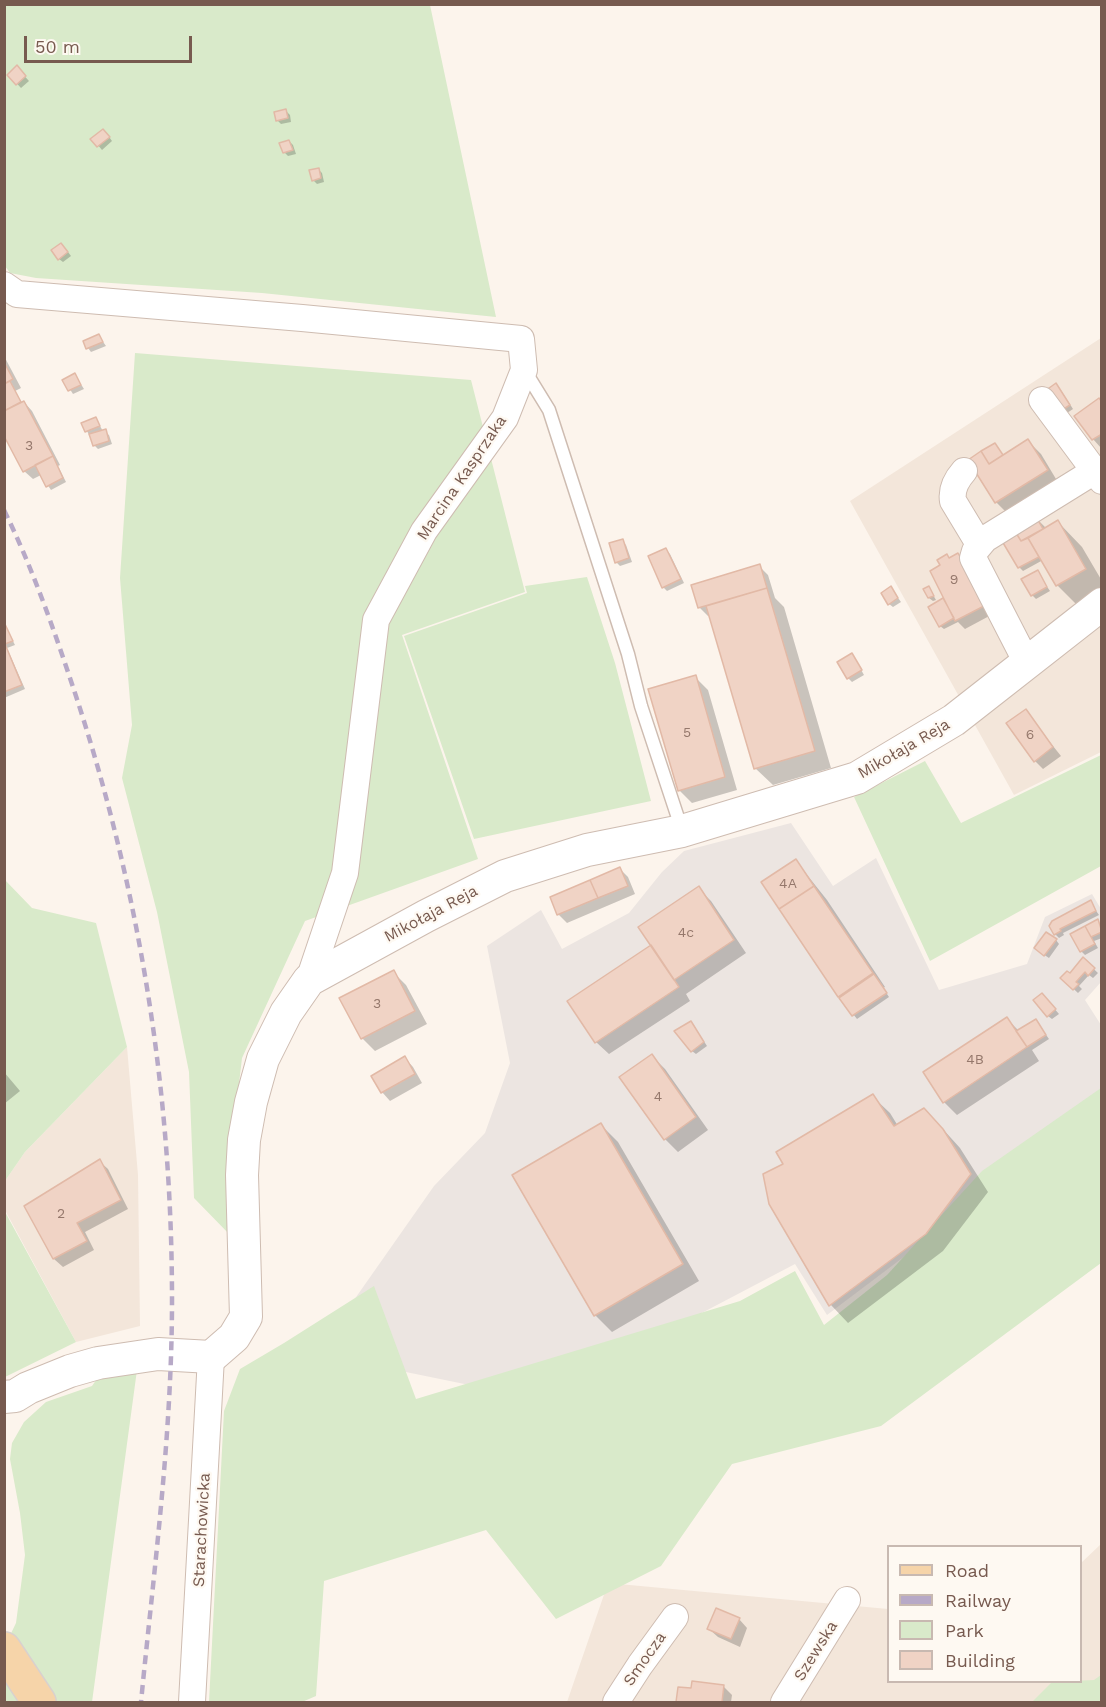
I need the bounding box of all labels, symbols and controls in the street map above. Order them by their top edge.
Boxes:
scale bar [27,24,195,62]
text: 50 m [35,36,80,57]
street label: Marcina Kasprzaka [413,412,511,544]
house number: 3 [25,438,33,454]
house number: 9 [950,572,958,588]
street label: Mikołaja Reja [855,715,953,783]
house number: 5 [683,725,691,741]
house number: 6 [1026,727,1034,743]
house number: 4A [779,876,797,892]
street label: Mikołaja Reja [381,881,481,947]
house number: 4c [678,925,694,941]
house number: 3 [373,996,381,1012]
house number: 4B [966,1052,984,1068]
house number: 4 [654,1089,662,1105]
house number: 2 [57,1206,65,1222]
street label: Starachowicka [189,1473,215,1587]
legend [887,1545,1082,1683]
text: Road [945,1560,989,1581]
text: Railway [945,1590,1011,1611]
street label: Szewska [790,1617,842,1685]
text: Park [945,1620,984,1641]
street label: Smocza [619,1628,671,1690]
text: Building [945,1650,1015,1671]

